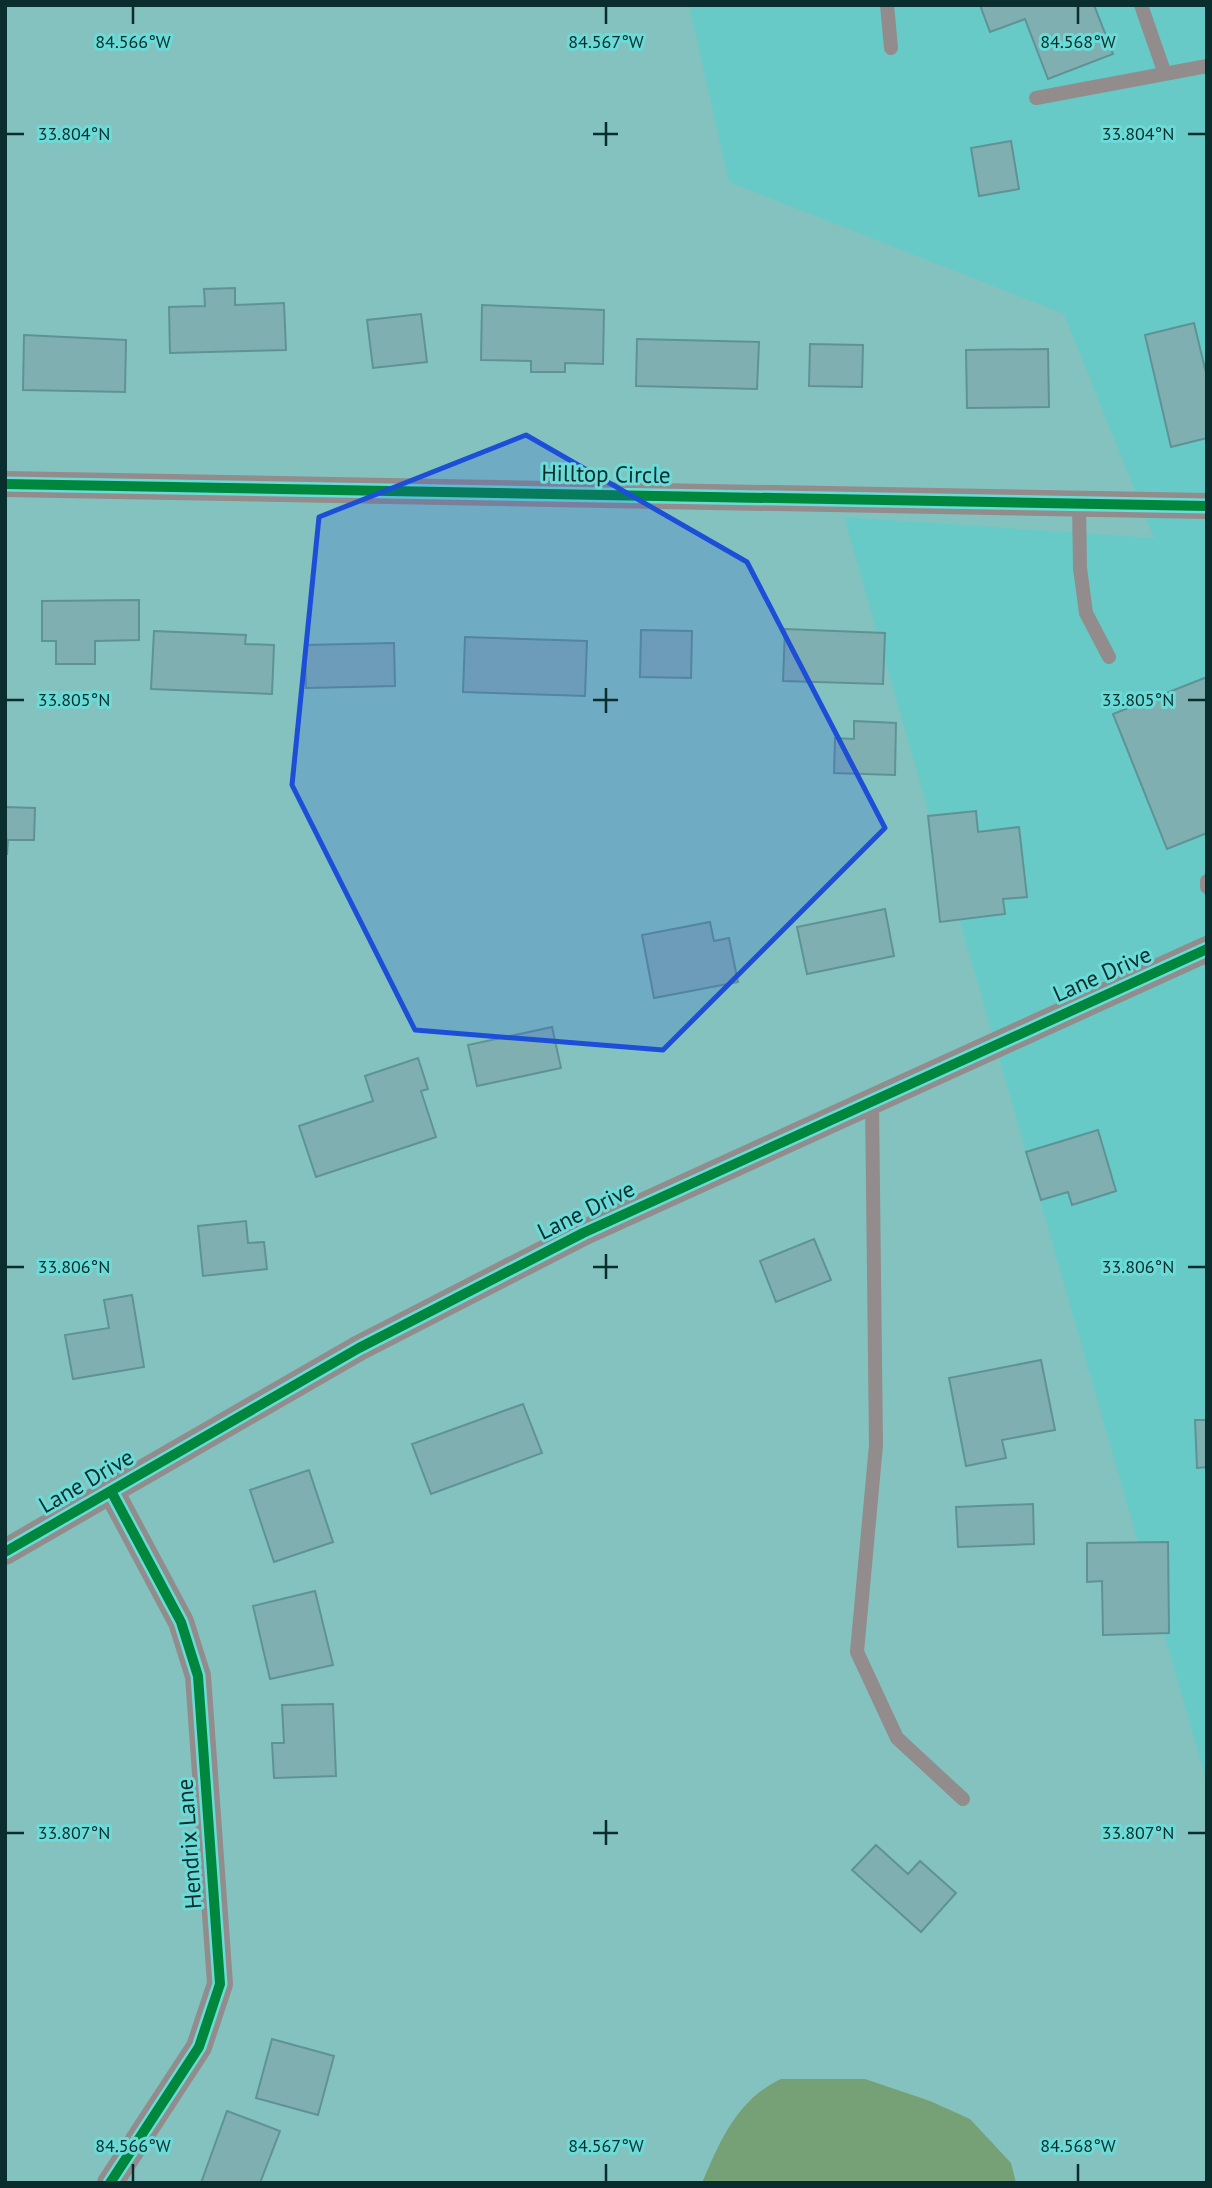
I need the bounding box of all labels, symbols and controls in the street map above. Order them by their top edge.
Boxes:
text: 84.566°W [95,30,171,53]
text: 84.567°W [568,30,644,53]
text: 84.568°W [1040,30,1116,53]
text: 33.804°N [38,122,110,145]
text: 33.804°N [1102,122,1174,145]
street label: Hilltop Circle [541,458,671,489]
text: 33.805°N [38,688,110,711]
text: 33.805°N [1102,688,1174,711]
street label: Lane Drive [1048,939,1156,1008]
street label: Lane Drive [532,1174,639,1246]
text: 33.806°N [38,1255,110,1278]
text: 33.806°N [1102,1255,1174,1278]
street label: Lane Drive [33,1442,138,1519]
street label: Hendrix Lane [169,1778,208,1910]
text: 33.807°N [38,1821,110,1844]
text: 33.807°N [1102,1821,1174,1844]
text: 84.566°W [95,2134,171,2157]
text: 84.567°W [568,2134,644,2157]
text: 84.568°W [1040,2134,1116,2157]

